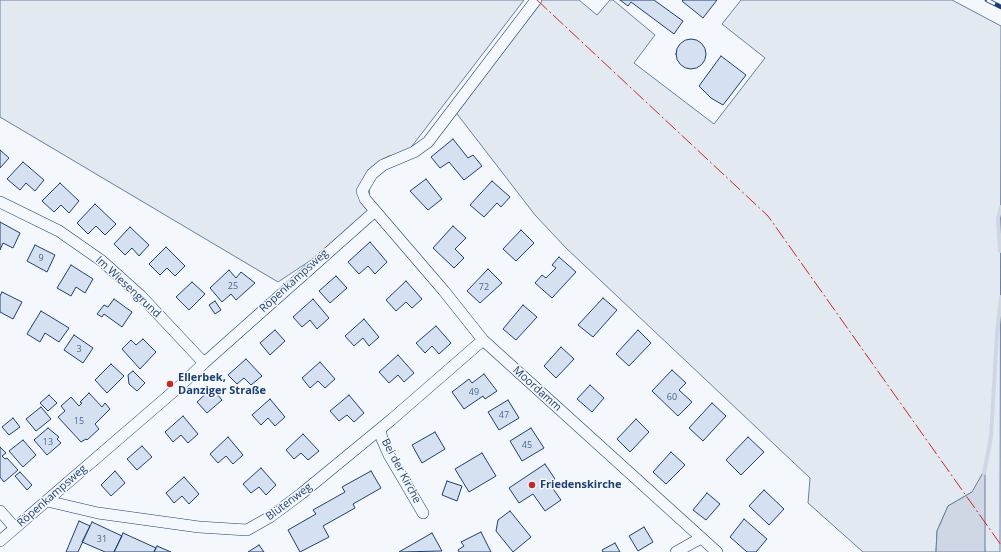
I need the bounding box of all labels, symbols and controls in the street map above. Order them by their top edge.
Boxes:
street label: Röpenkampsweg [257,247,331,315]
house number: 9 [38,253,44,263]
street label: Im Wiesengrund [93,254,163,320]
house number: 25 [228,281,238,291]
house number: 72 [479,282,489,292]
house number: 3 [76,344,82,354]
street label: Moordamm [510,364,564,414]
place label: Ellerbek, Danziger Straße [178,371,266,397]
marker: Ellerbek, Danziger Straße [165,379,175,389]
house number: 49 [469,387,479,397]
house number: 60 [667,392,677,402]
house number: 47 [499,410,509,420]
house number: 15 [74,416,84,426]
street label: Bei der Kirche [378,436,424,506]
house number: 13 [43,437,53,447]
house number: 45 [522,440,532,450]
street label: Röpenkampsweg [15,462,89,530]
place label: Friedenskirche [540,478,622,492]
street label: Blütenweg [263,480,315,524]
marker: Friedenskirche [527,480,537,490]
house number: 31 [97,534,107,544]

